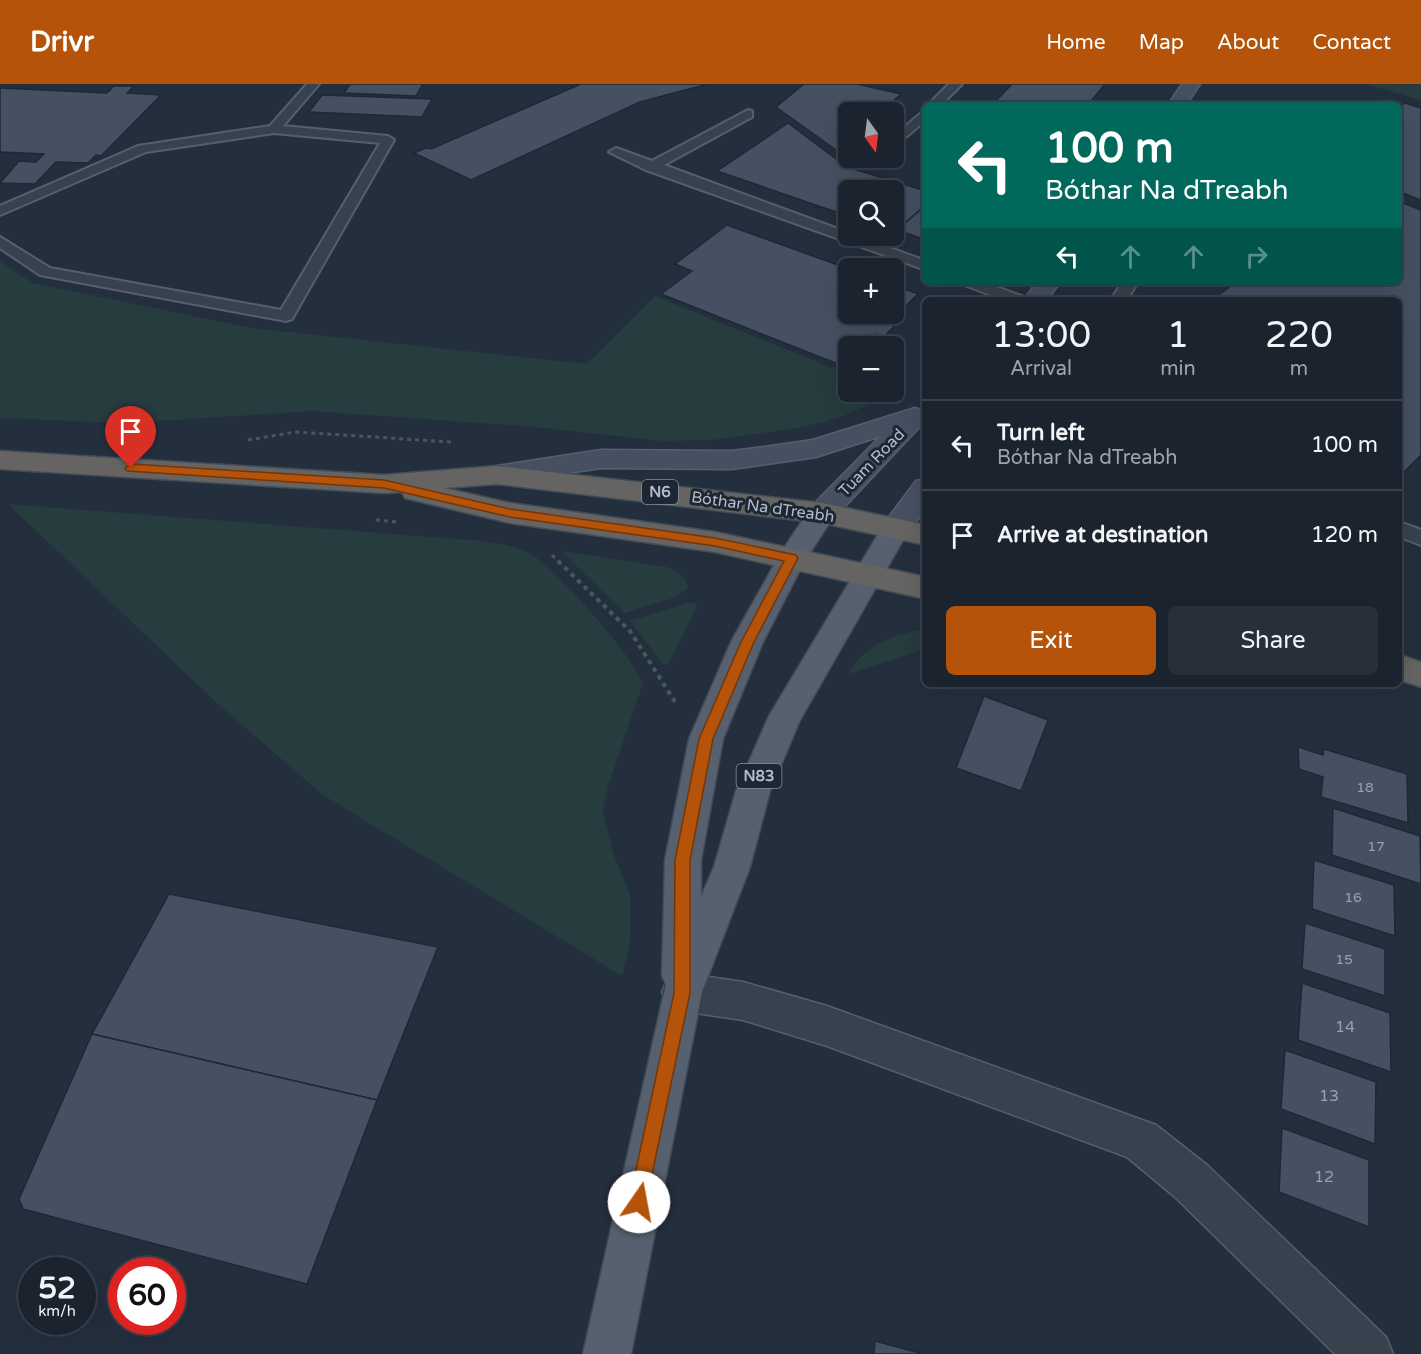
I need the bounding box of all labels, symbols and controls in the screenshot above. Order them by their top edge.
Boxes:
text: Drivr [30,25,94,59]
text: Home [1046,30,1106,55]
text: Map [1139,30,1184,55]
text: About [1217,30,1279,55]
text: Contact [1312,30,1391,55]
north arrow [838,102,904,168]
map controls [838,102,904,402]
text: 100 m [1045,123,1174,174]
icon: left [946,126,1024,204]
text: Bóthar Na dTreabh [1045,174,1289,207]
button: search [838,180,904,246]
icon: left [1051,240,1084,273]
icon: ahead [1114,240,1147,273]
icon: ahead [1177,240,1210,273]
icon: right [1240,240,1273,273]
button: + [838,258,904,324]
text: 13:00 [991,314,1091,357]
text: 1 [1167,314,1189,357]
text: 220 [1265,314,1333,357]
button: − [838,336,904,402]
text: Arrival [1010,357,1072,381]
text: min [1160,357,1196,381]
text: m [1290,357,1308,381]
pin [105,406,156,468]
icon: arrive [114,415,147,448]
text: Turn left [997,420,1085,446]
street label: Tuam Road [834,425,909,501]
icon: left [946,429,979,462]
text: 100 m [1311,432,1378,458]
text: Bóthar Na dTreabh [997,446,1177,470]
road number: N6 [642,480,678,504]
street label: Bóthar Na dTreabh [690,487,836,527]
icon: arrive [946,519,979,552]
text: Arrive at destination [997,522,1208,548]
text: 120 m [1311,522,1378,548]
button: Exit [946,606,1156,675]
button: Share [1168,606,1378,675]
road number: N83 [736,764,782,788]
house number: 18 [1356,779,1374,796]
house number: 17 [1367,838,1385,855]
house number: 16 [1344,889,1362,906]
house number: 15 [1335,951,1353,968]
house number: 14 [1335,1017,1355,1037]
house number: 13 [1319,1086,1339,1106]
house number: 12 [1314,1167,1334,1187]
position arrow [607,1170,671,1234]
speed limit sign: 60 [108,1257,186,1335]
text: 52 [38,1270,76,1307]
text: km/h [38,1302,76,1320]

